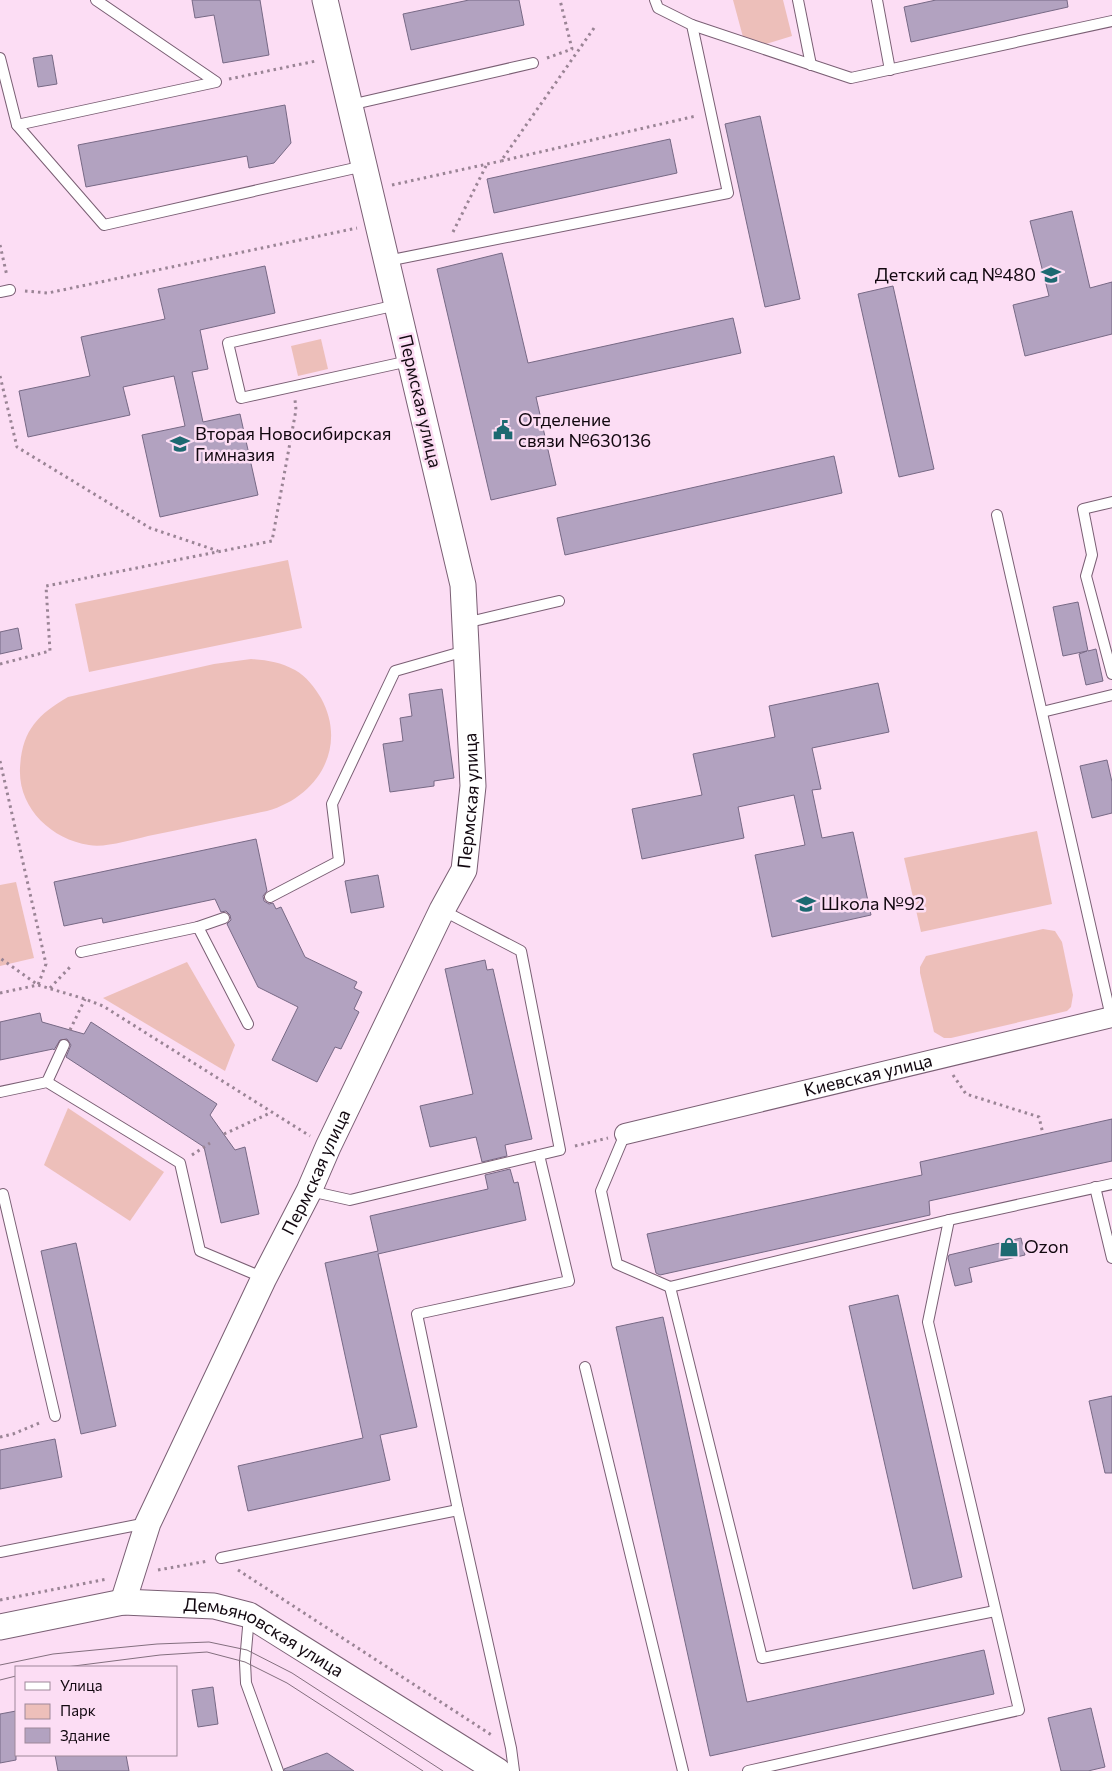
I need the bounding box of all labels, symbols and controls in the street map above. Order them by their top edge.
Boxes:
place label: Детский сад №480 [875,263,1036,285]
school or university icon: Детский сад №480 [1040,264,1062,286]
street label: Пермская улица [395,332,447,470]
place label: Отделение связи №630136 [518,408,651,451]
public building icon: Отделение связи №630136 [492,419,514,441]
place label: Вторая Новосибирская Гимназия [195,422,391,465]
school or university icon: Вторая Новосибирская Гимназия [169,433,191,455]
street label: Пермская улица [452,732,483,870]
place label: Школа №92 [821,892,925,914]
school or university icon: Школа №92 [795,893,817,915]
street label: Киевская улица [801,1049,934,1101]
street label: Пермская улица [276,1105,355,1238]
place label: Ozon [1024,1235,1069,1257]
shop icon: Ozon [998,1236,1020,1258]
street label: Демьяновская улица [183,1593,348,1681]
legend [15,1666,178,1756]
text: Улица [60,1676,102,1694]
text: Парк [60,1701,96,1719]
text: Здание [60,1726,110,1744]

